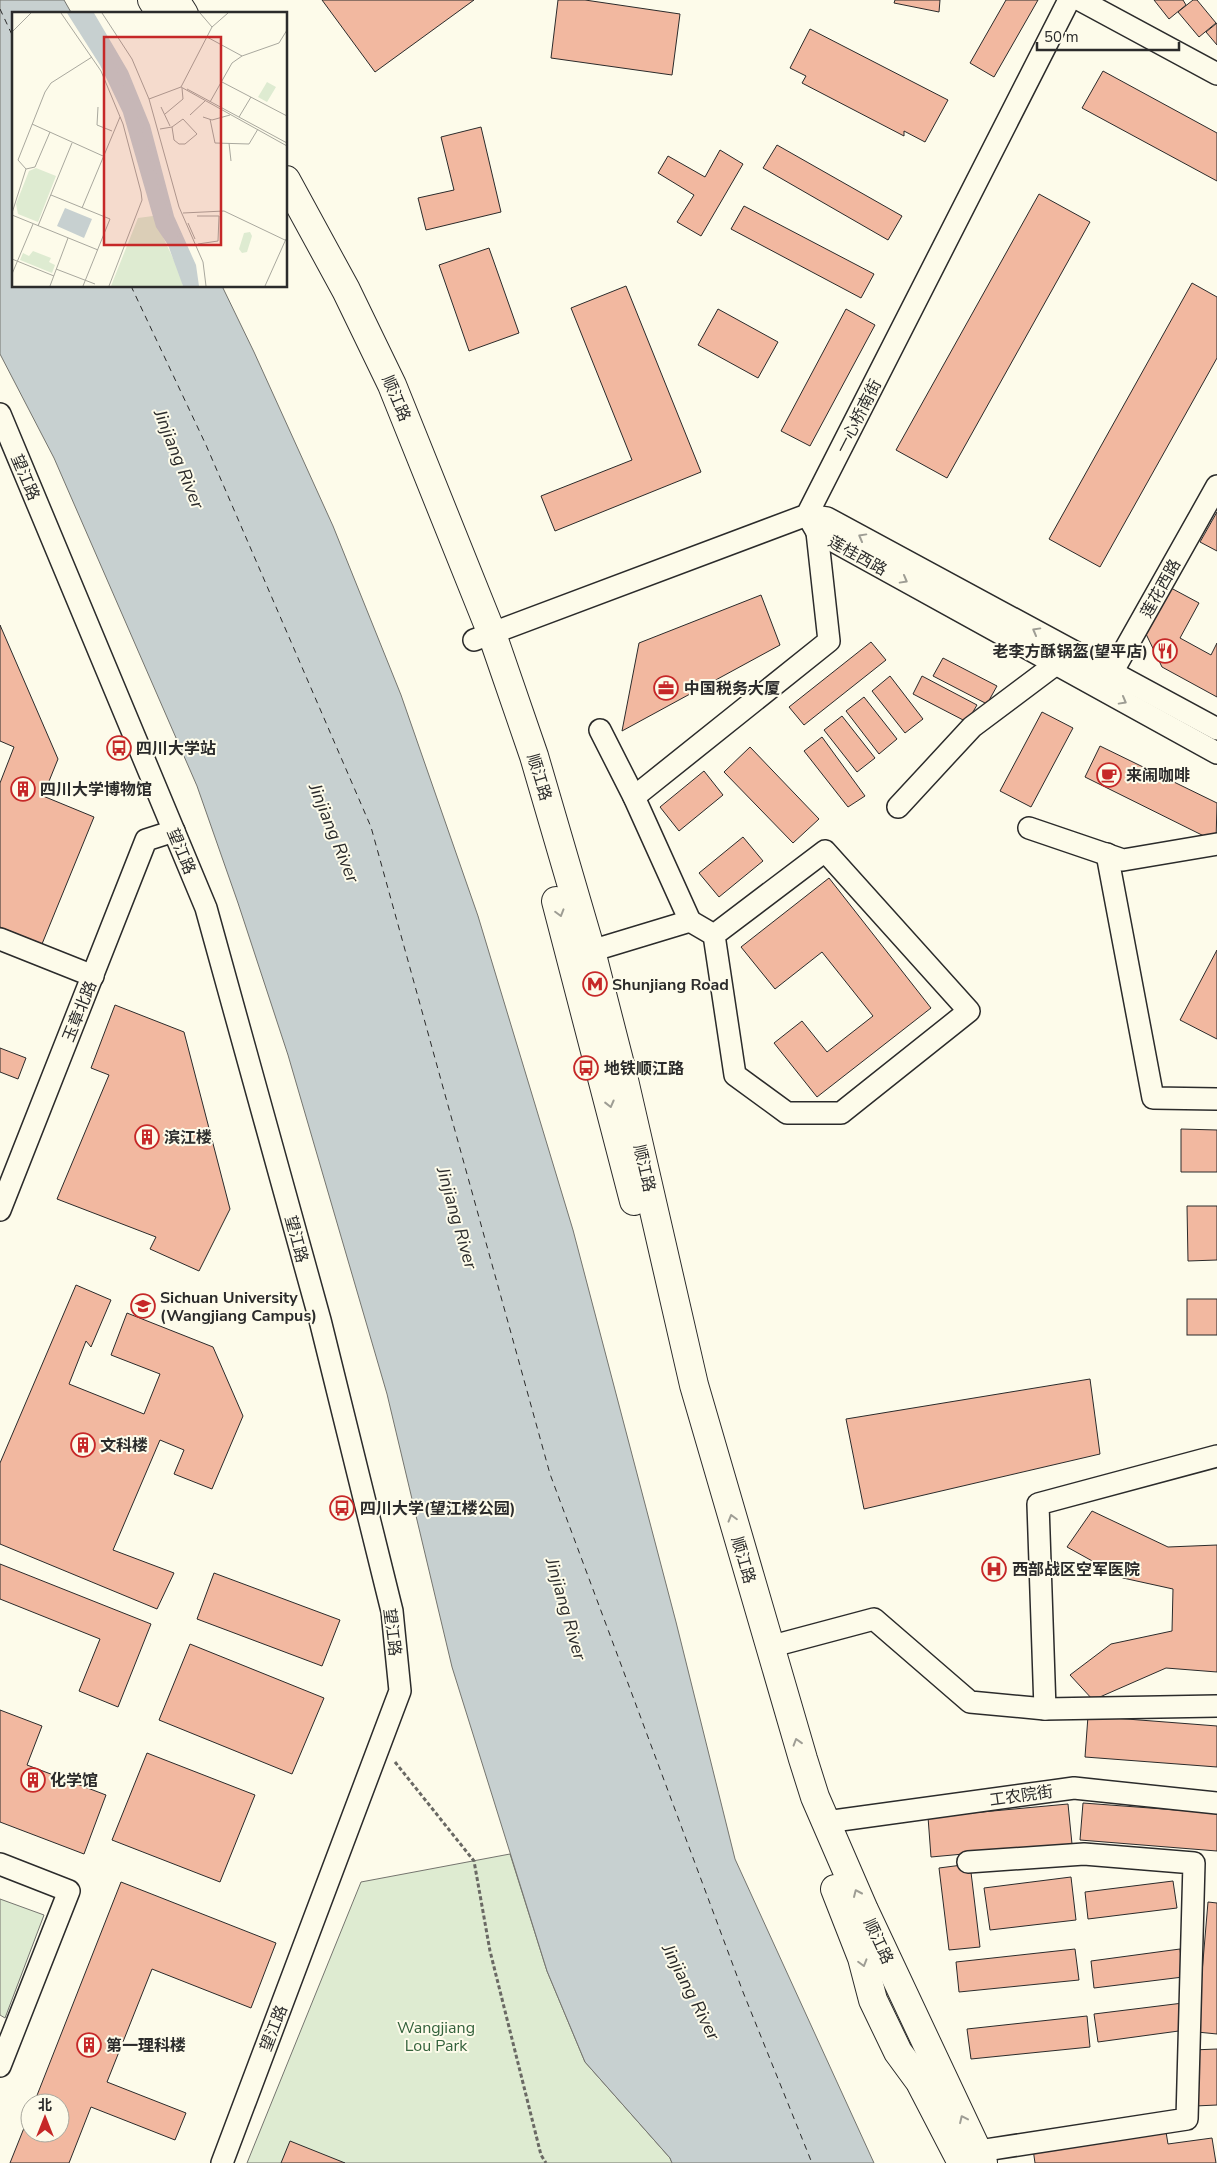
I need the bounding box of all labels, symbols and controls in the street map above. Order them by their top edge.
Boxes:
inset map [12,12,288,288]
scale bar [1037,20,1180,52]
text: 50 m [1044,27,1079,47]
street label: 顺江路 [377,372,416,425]
street label: 一心桥南街 [831,376,887,457]
water label: Jinjiang River [148,405,210,513]
street label: 望江路 [6,451,45,504]
street label: 莲桂西路 [824,531,891,581]
one-way arrow [859,533,868,543]
street label: 莲花西路 [1136,555,1186,622]
one-way arrow [898,574,907,584]
one-way arrow [1032,627,1041,637]
restaurant icon: 老李方酥锅盔(望平店) [1152,638,1178,664]
place label: 老李方酥锅盔(望平店) [993,641,1148,663]
office icon: 中国税务大厦 [653,675,679,701]
place label: 中国税务大厦 [684,678,780,700]
one-way arrow [1117,695,1126,705]
bus stop icon: 四川大学站 [106,735,132,761]
place label: 四川大学站 [136,738,216,760]
street label: 顺江路 [522,751,557,803]
cafe icon: 来闹咖啡 [1096,762,1122,788]
place label: 来闹咖啡 [1126,765,1190,787]
building icon: 四川大学博物馆 [10,776,36,802]
place label: 四川大学博物馆 [40,779,152,801]
water label: Jinjiang River [303,779,365,887]
street label: 望江路 [162,825,201,878]
one-way arrow [554,908,564,916]
metro station icon: Shunjiang Road [582,971,608,997]
place label: Shunjiang Road [612,974,729,996]
street label: 玉章北路 [58,978,102,1045]
bus stop icon: 地铁顺江路 [573,1055,599,1081]
place label: 地铁顺江路 [604,1058,684,1080]
one-way arrow [604,1099,615,1108]
building icon: 滨江楼 [134,1124,160,1150]
place label: 滨江楼 [164,1127,212,1149]
street label: 顺江路 [628,1142,660,1194]
water label: Jinjiang River [431,1163,483,1272]
street label: 望江路 [279,1213,313,1265]
place label: Sichuan University (Wangjiang Campus) [160,1287,317,1327]
school or university icon: Sichuan University (Wangjiang Campus) [130,1293,156,1319]
building icon: 文科楼 [70,1432,96,1458]
place label: 文科楼 [100,1435,148,1457]
bus stop icon: 四川大学(望江楼公园) [329,1495,355,1521]
place label: 四川大学(望江楼公园) [360,1498,515,1520]
one-way arrow [728,1515,738,1523]
street label: 顺江路 [726,1534,760,1586]
water label: Jinjiang River [540,1554,592,1663]
hospital icon: 西部战区空军医院 [981,1556,1007,1582]
place label: 西部战区空军医院 [1012,1559,1140,1581]
street label: 望江路 [378,1607,406,1657]
one-way arrow [793,1738,803,1746]
building icon: 化学馆 [20,1767,46,1793]
place label: 化学馆 [50,1770,98,1792]
street label: 工农院街 [988,1781,1054,1811]
one-way arrow [852,1889,862,1897]
street label: 顺江路 [858,1915,898,1968]
water label: Jinjiang River [656,1939,726,2045]
one-way arrow [858,1959,868,1967]
street label: 望江路 [255,2002,293,2055]
park label: Wangjiang Lou Park [397,2017,475,2057]
building icon: 第一理科楼 [76,2032,102,2058]
place label: 第一理科楼 [106,2035,186,2057]
north arrow [20,2093,70,2143]
text: 北 [38,2096,52,2115]
one-way arrow [960,2115,970,2124]

